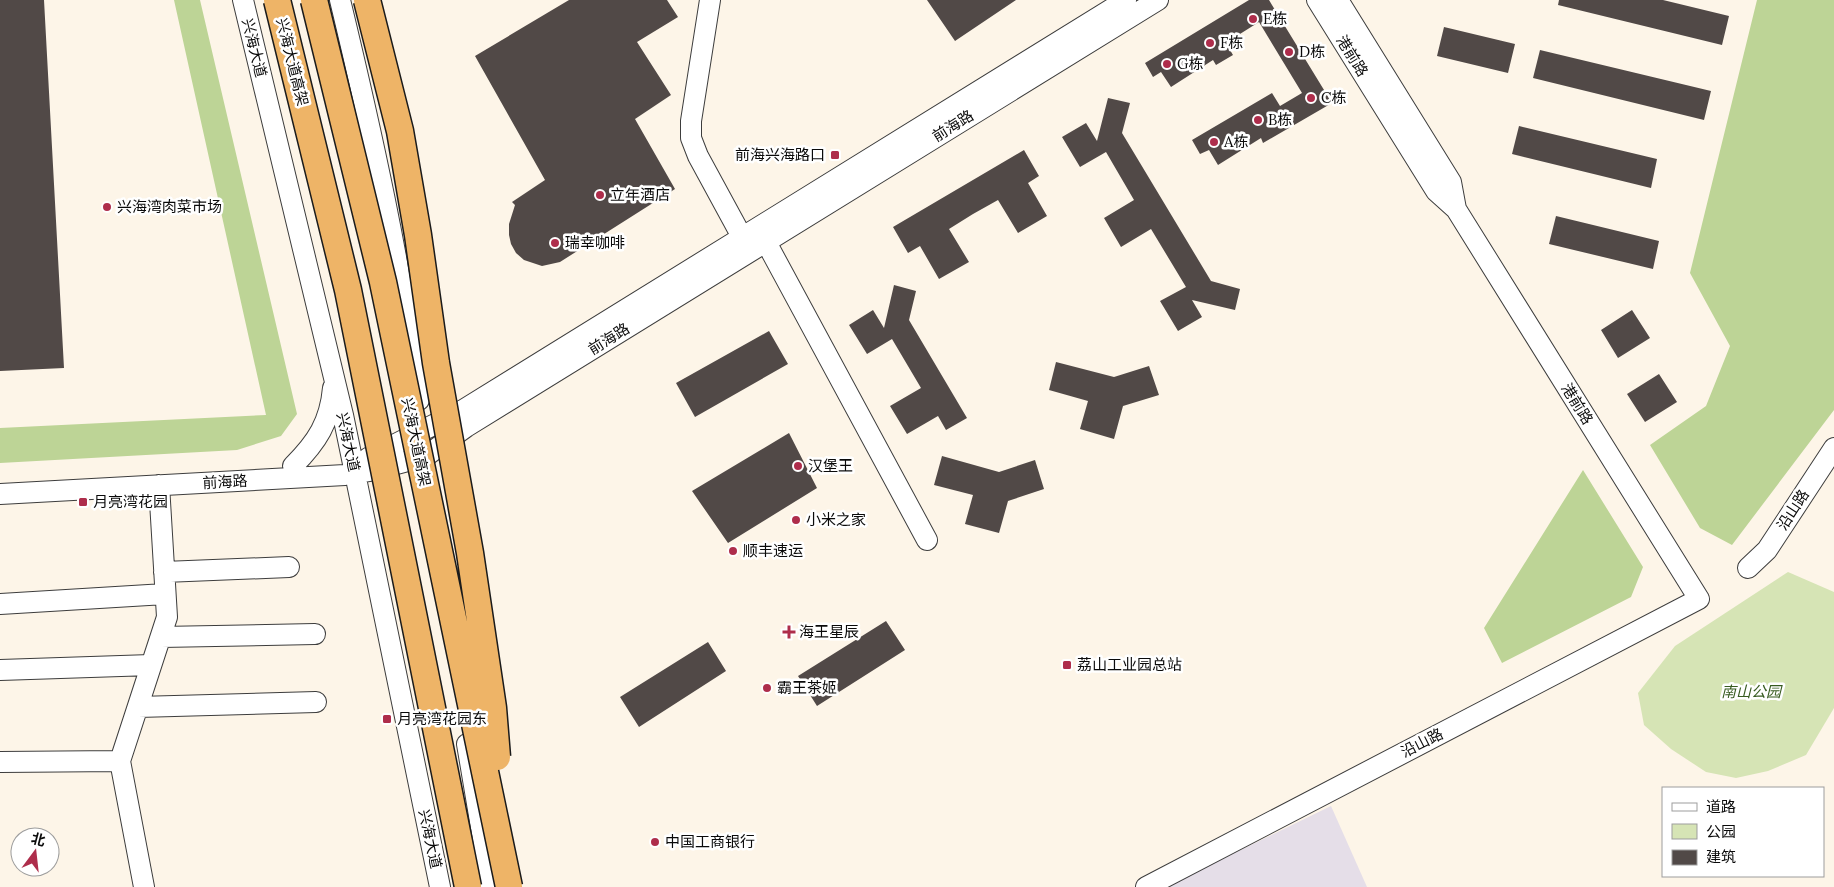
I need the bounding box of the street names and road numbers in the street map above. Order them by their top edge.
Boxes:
street label: 兴海大道 [238,16,271,79]
street label: 兴海大道高架 [272,16,313,108]
street label: 港前路 [1332,32,1372,80]
street label: 前海路 [929,106,977,146]
street label: 前海路 [585,319,633,359]
street label: 港前路 [1557,380,1597,428]
street label: 兴海大道高架 [398,396,435,488]
street label: 兴海大道 [333,411,364,473]
street label: 前海路 [202,471,248,492]
street label: 沿山路 [1772,486,1813,534]
street label: 沿山路 [1397,724,1446,761]
street label: 兴海大道 [415,808,446,870]

